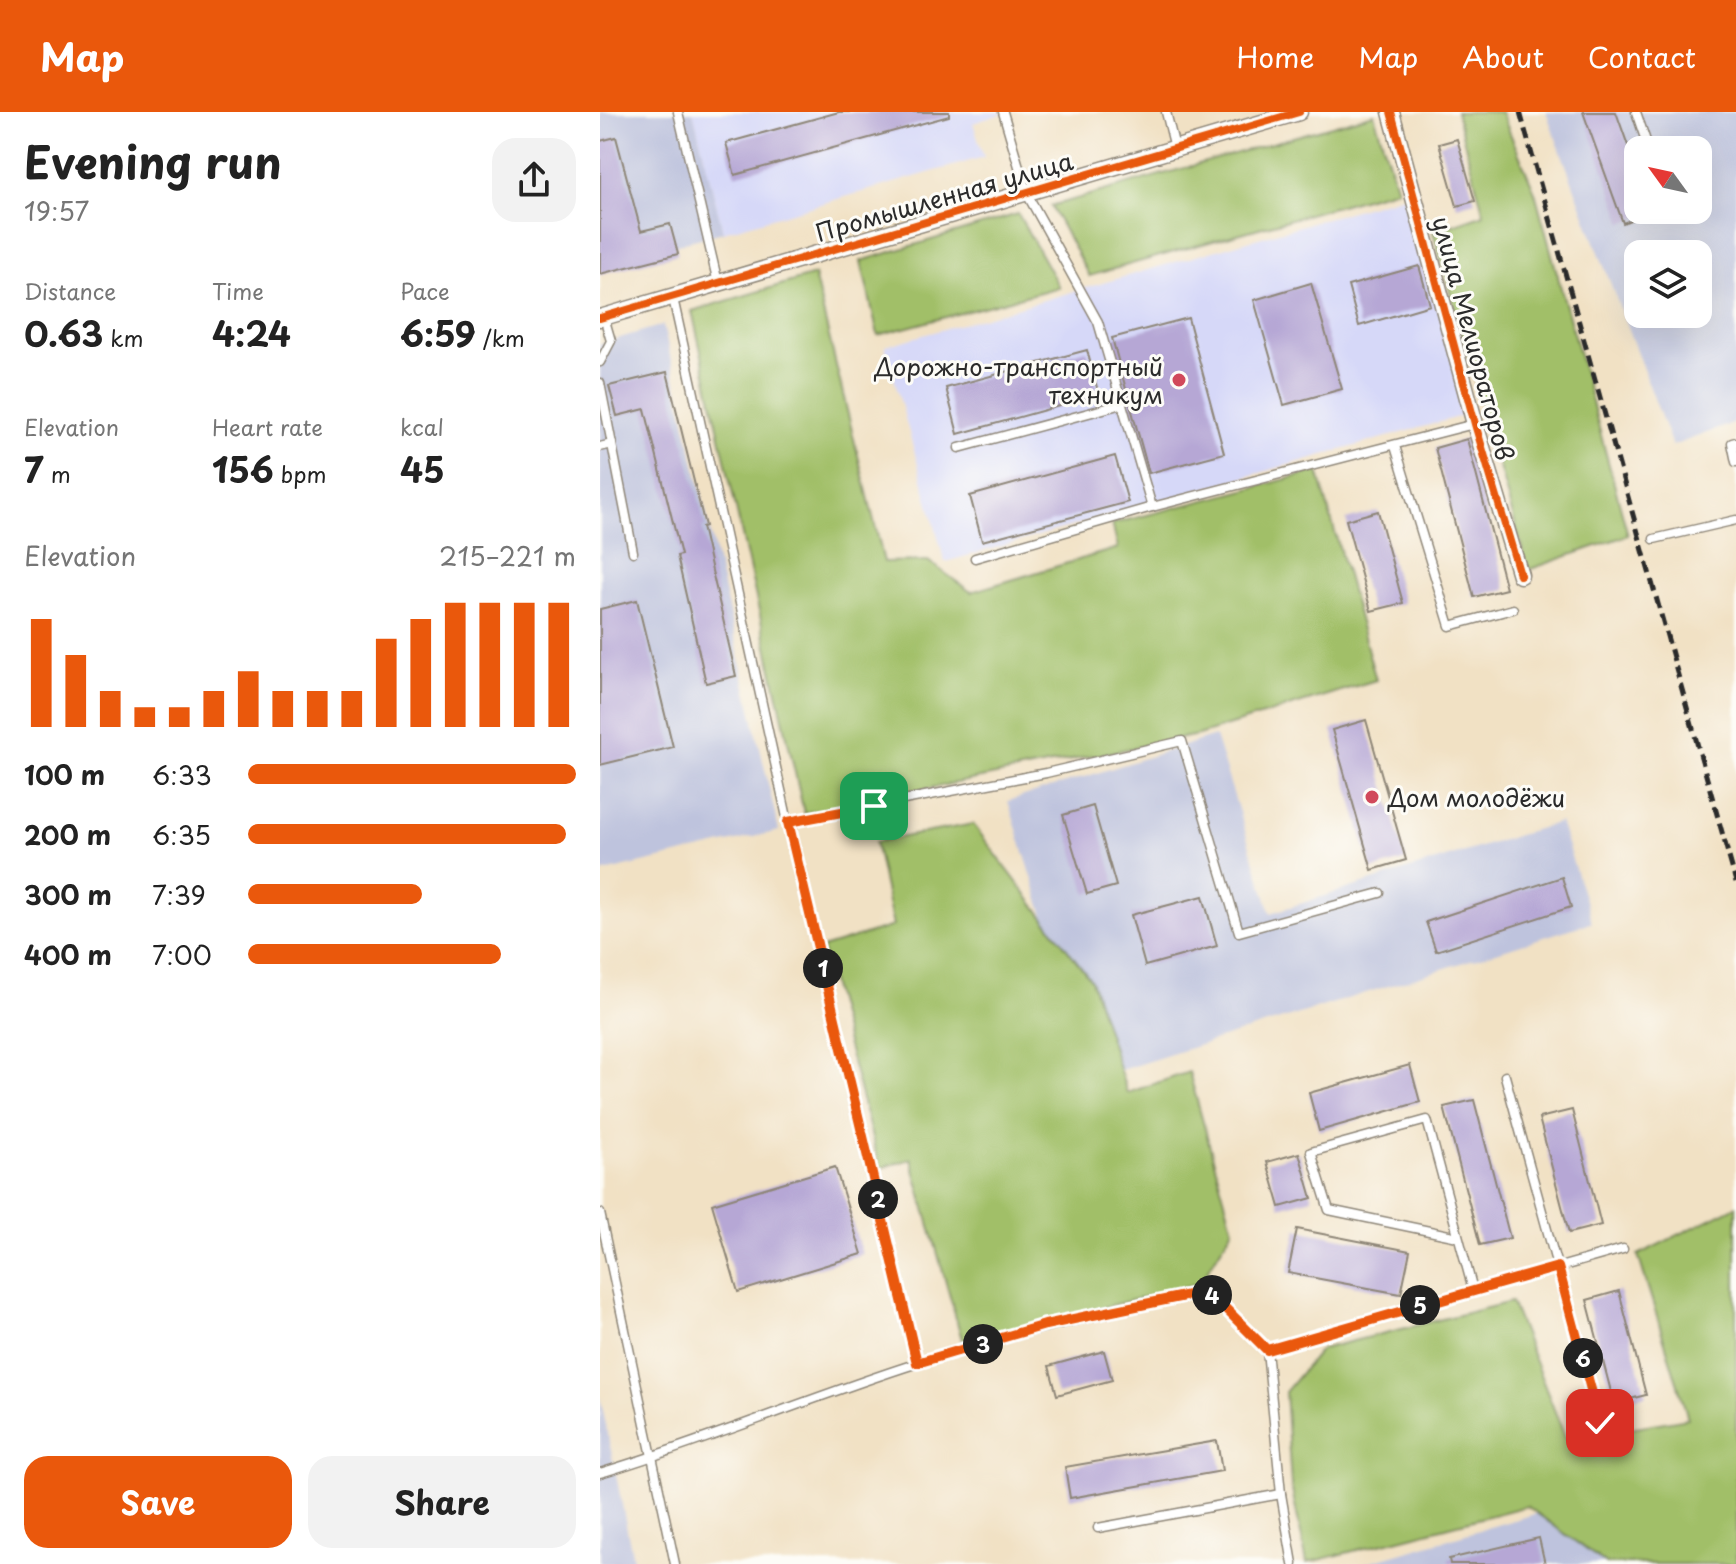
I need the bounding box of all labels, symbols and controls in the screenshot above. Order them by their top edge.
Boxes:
text: Map [40,28,124,85]
text: Home [1236,35,1314,78]
text: Map [1358,35,1418,78]
text: About [1462,35,1544,78]
text: Contact [1588,35,1696,78]
text: Evening run [24,128,282,194]
north arrow [1624,136,1712,224]
map controls [1624,136,1712,328]
button: share [492,138,576,222]
street label: Промышленная улица [811,142,1077,250]
text: 19:57 [24,191,89,230]
street label: улица Мелиораторов [1424,212,1524,464]
button: layers [1624,240,1712,328]
text: Distance [24,274,116,307]
text: Time [212,274,264,307]
text: Pace [400,274,450,307]
text: 0.63 [24,307,103,359]
text: 4:24 [212,307,291,359]
text: 6:59 [400,307,476,359]
text: km [103,321,143,354]
text: /km [476,321,525,354]
place label: Дорожно-транспортный техникум [873,348,1163,412]
marker: Дорожно-транспортный техникум [1170,371,1188,389]
text: Elevation [24,410,119,443]
text: Heart rate [212,410,323,443]
text: kcal [400,410,444,443]
text: 7 [24,443,44,495]
text: 156 [212,443,274,495]
text: 45 [400,443,445,495]
text: m [44,457,71,490]
text: bpm [274,457,327,490]
text: Elevation [24,536,136,575]
text: 215–221 m [439,536,576,575]
text: 100 m [24,755,105,794]
text: 6:33 [152,755,212,794]
pin [840,772,908,840]
place label: Дом молодёжи [1387,779,1565,815]
icon: arrive [852,784,896,828]
marker: Дом молодёжи [1363,788,1381,806]
text: 200 m [24,815,111,854]
text: 6:35 [152,815,211,854]
text: 300 m [24,875,112,914]
text: 7:39 [152,875,206,914]
text: 400 m [24,935,112,974]
text: 7:00 [152,935,212,974]
pin: 1 [803,948,843,988]
text: 1 [818,951,828,984]
pin: 2 [858,1179,898,1219]
text: 2 [870,1182,886,1215]
pin: 4 [1192,1275,1232,1315]
text: 4 [1205,1278,1219,1311]
pin: 5 [1400,1285,1440,1325]
text: 5 [1413,1288,1427,1321]
pin: 3 [963,1324,1003,1364]
text: 3 [976,1327,990,1360]
pin: 6 [1563,1338,1603,1378]
text: 6 [1575,1341,1591,1374]
pin [1566,1389,1634,1457]
icon: check [1578,1401,1622,1445]
button: Save [24,1456,292,1548]
button: Share [308,1456,576,1548]

